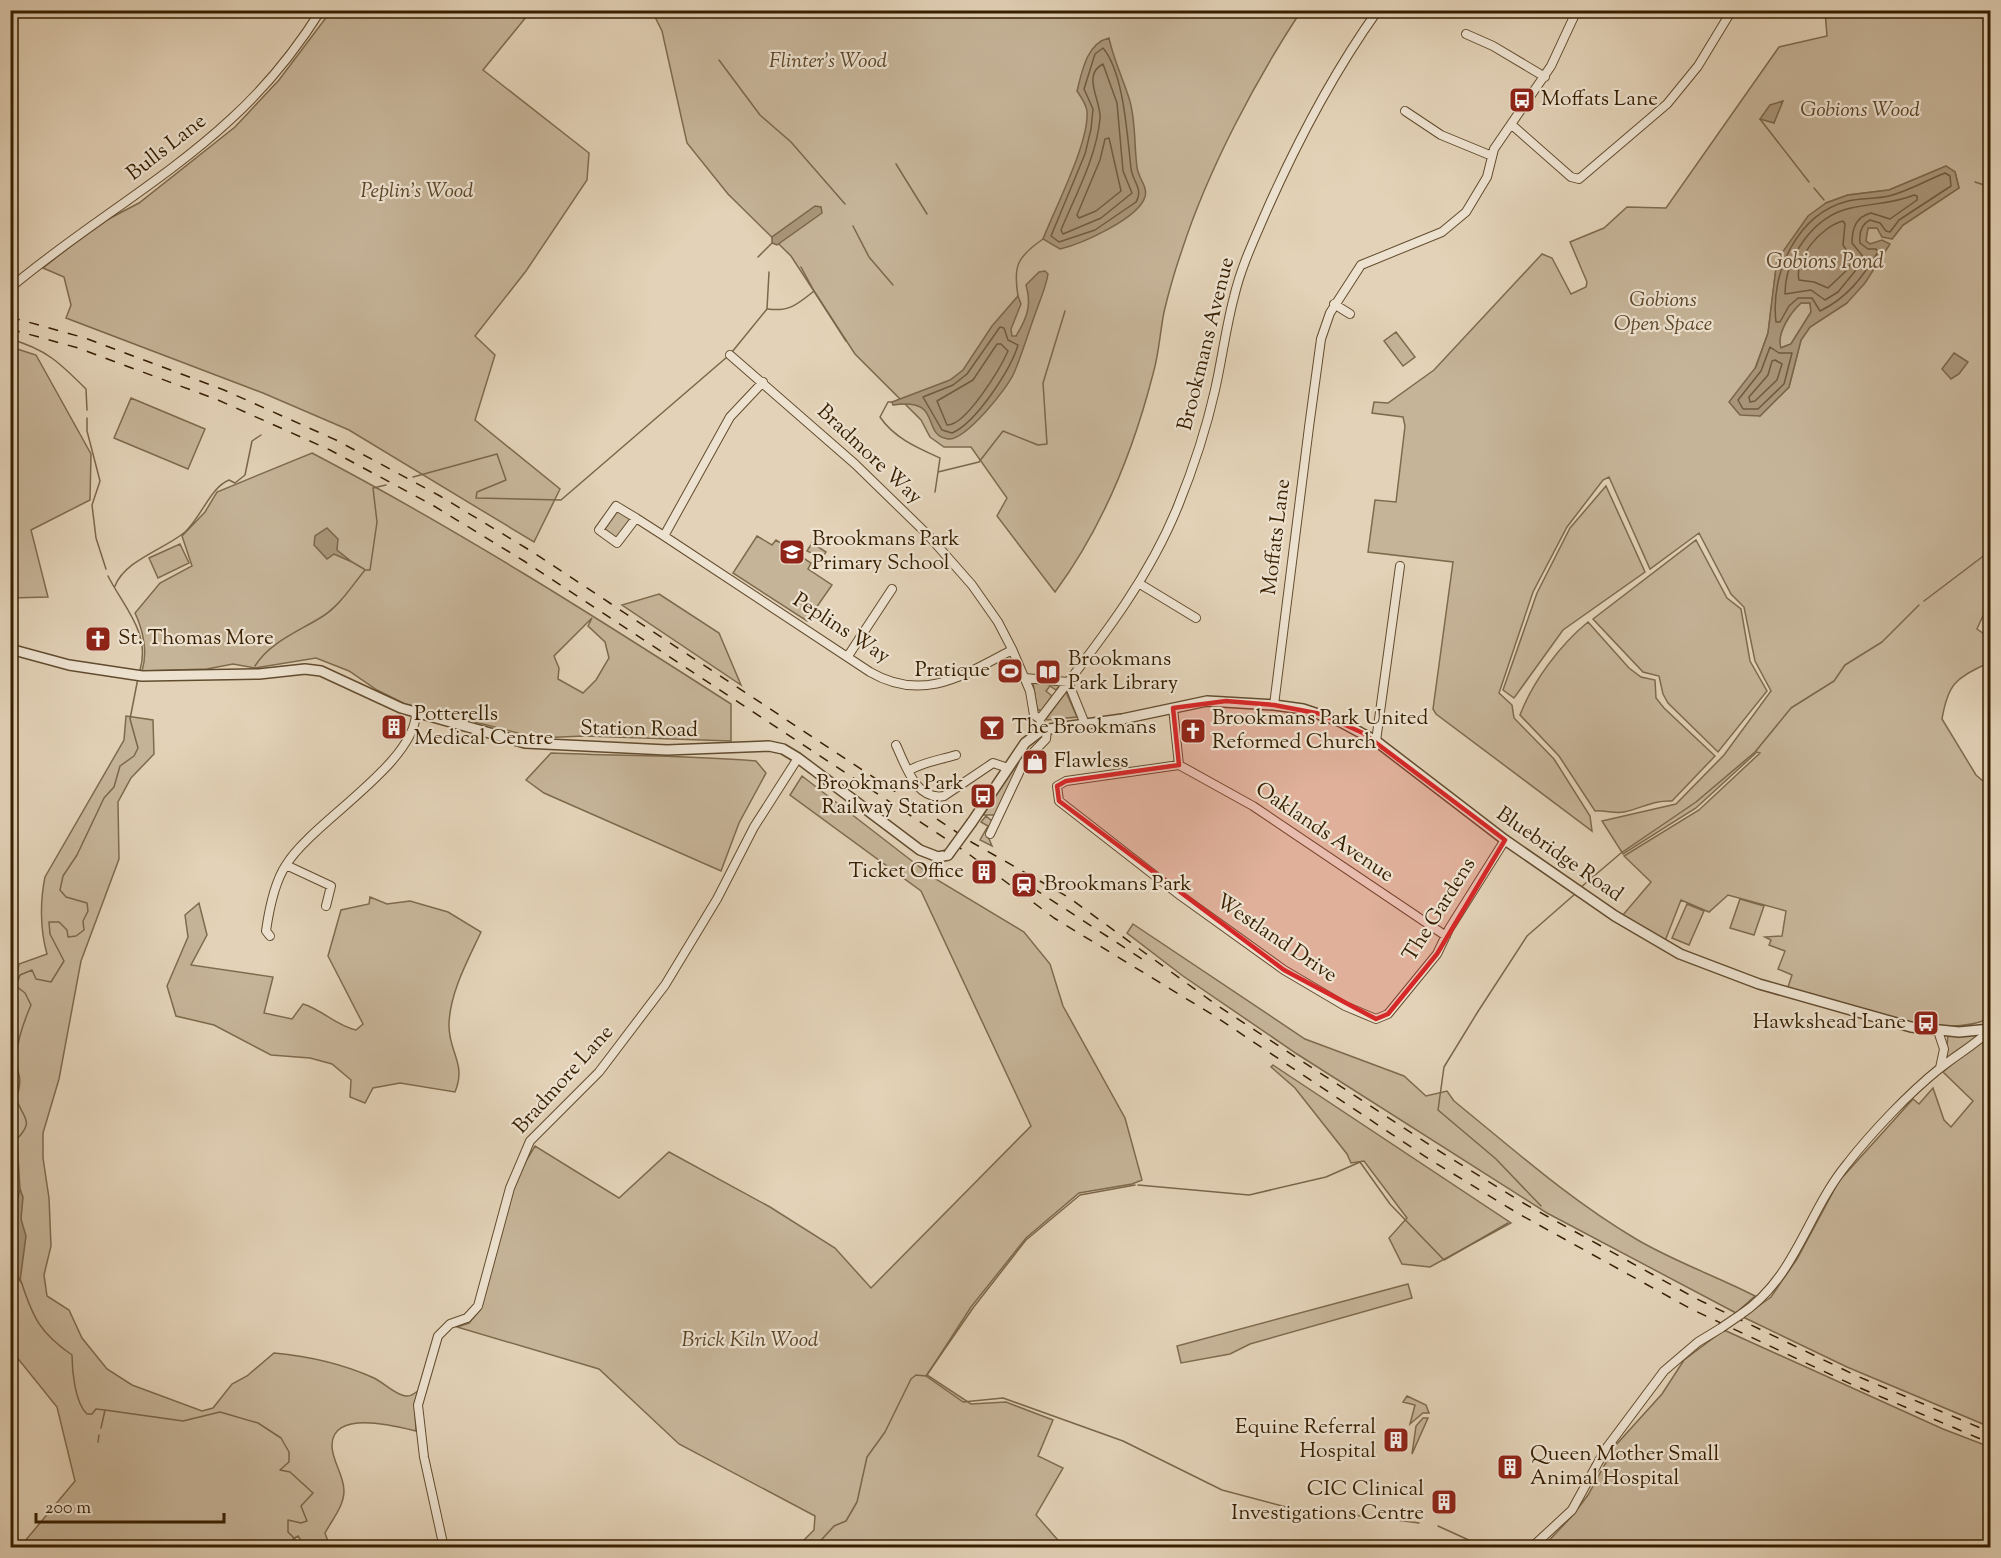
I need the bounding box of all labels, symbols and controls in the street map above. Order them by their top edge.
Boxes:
park label: Flinter's Wood [769,47,888,77]
bus stop icon: Moffats Lane [1507,85,1537,115]
place label: Moffats Lane [1541,85,1658,115]
park label: Gobions Wood [1800,96,1920,126]
street label: Bulls Lane [121,107,213,189]
park label: Peplin's Wood [360,177,474,207]
water label: Gobions Pond [1766,247,1884,279]
street label: Brookmans Avenue [1171,254,1243,434]
park label: Gobions Open Space [1614,286,1712,340]
street label: Bradmore Way [809,398,929,512]
street label: Moffats Lane [1255,477,1299,597]
place label: Brookmans Park Primary School [812,525,960,579]
school or university icon: Brookmans Park Primary School [777,537,807,567]
street label: Peplins Way [786,586,896,672]
church icon: St. Thomas More [83,624,113,654]
place label: St. Thomas More [118,624,274,654]
place label: Brookmans Park Library [1068,645,1179,699]
place label: Pratique [915,656,990,686]
sports icon: Pratique [995,656,1025,686]
library icon: Brookmans Park Library [1033,657,1063,687]
place label: Potterells Medical Centre [414,700,553,754]
place label: Brookmans Park United Reformed Church [1212,704,1429,758]
building icon: Potterells Medical Centre [379,712,409,742]
bar icon: The Brookmans [977,713,1007,743]
place label: The Brookmans [1012,713,1156,743]
street label: Station Road [580,714,698,746]
church icon: Brookmans Park United Reformed Church [1178,716,1208,746]
shop icon: Flawless [1020,747,1050,777]
place label: Flawless [1054,747,1128,777]
place label: Brookmans Park Railway Station [816,769,965,823]
street label: Oaklands Avenue [1249,775,1399,891]
bus stop icon: Brookmans Park Railway Station [968,781,998,811]
street label: Bluebridge Road [1489,800,1629,910]
street label: The Gardens [1396,852,1484,968]
place label: Ticket Office [849,857,964,887]
building icon: Ticket Office [969,857,999,887]
station icon: Brookmans Park [1009,870,1039,900]
place label: Brookmans Park [1044,870,1192,900]
street label: Westland Drive [1209,887,1343,991]
place label: Hawkshead Lane [1753,1008,1906,1038]
bus stop icon: Hawkshead Lane [1911,1008,1941,1038]
street label: Bradmore Lane [507,1019,621,1141]
park label: Brick Kiln Wood [682,1326,819,1356]
place label: Equine Referral Hospital [1235,1413,1376,1467]
building icon: Equine Referral Hospital [1381,1425,1411,1455]
place label: Queen Mother Small Animal Hospital [1530,1440,1719,1494]
building icon: Queen Mother Small Animal Hospital [1495,1452,1525,1482]
place label: CIC Clinical Investigations Centre [1231,1475,1424,1529]
scale bar [36,1486,224,1524]
building icon: CIC Clinical Investigations Centre [1429,1487,1459,1517]
text: 200 m [45,1496,91,1522]

